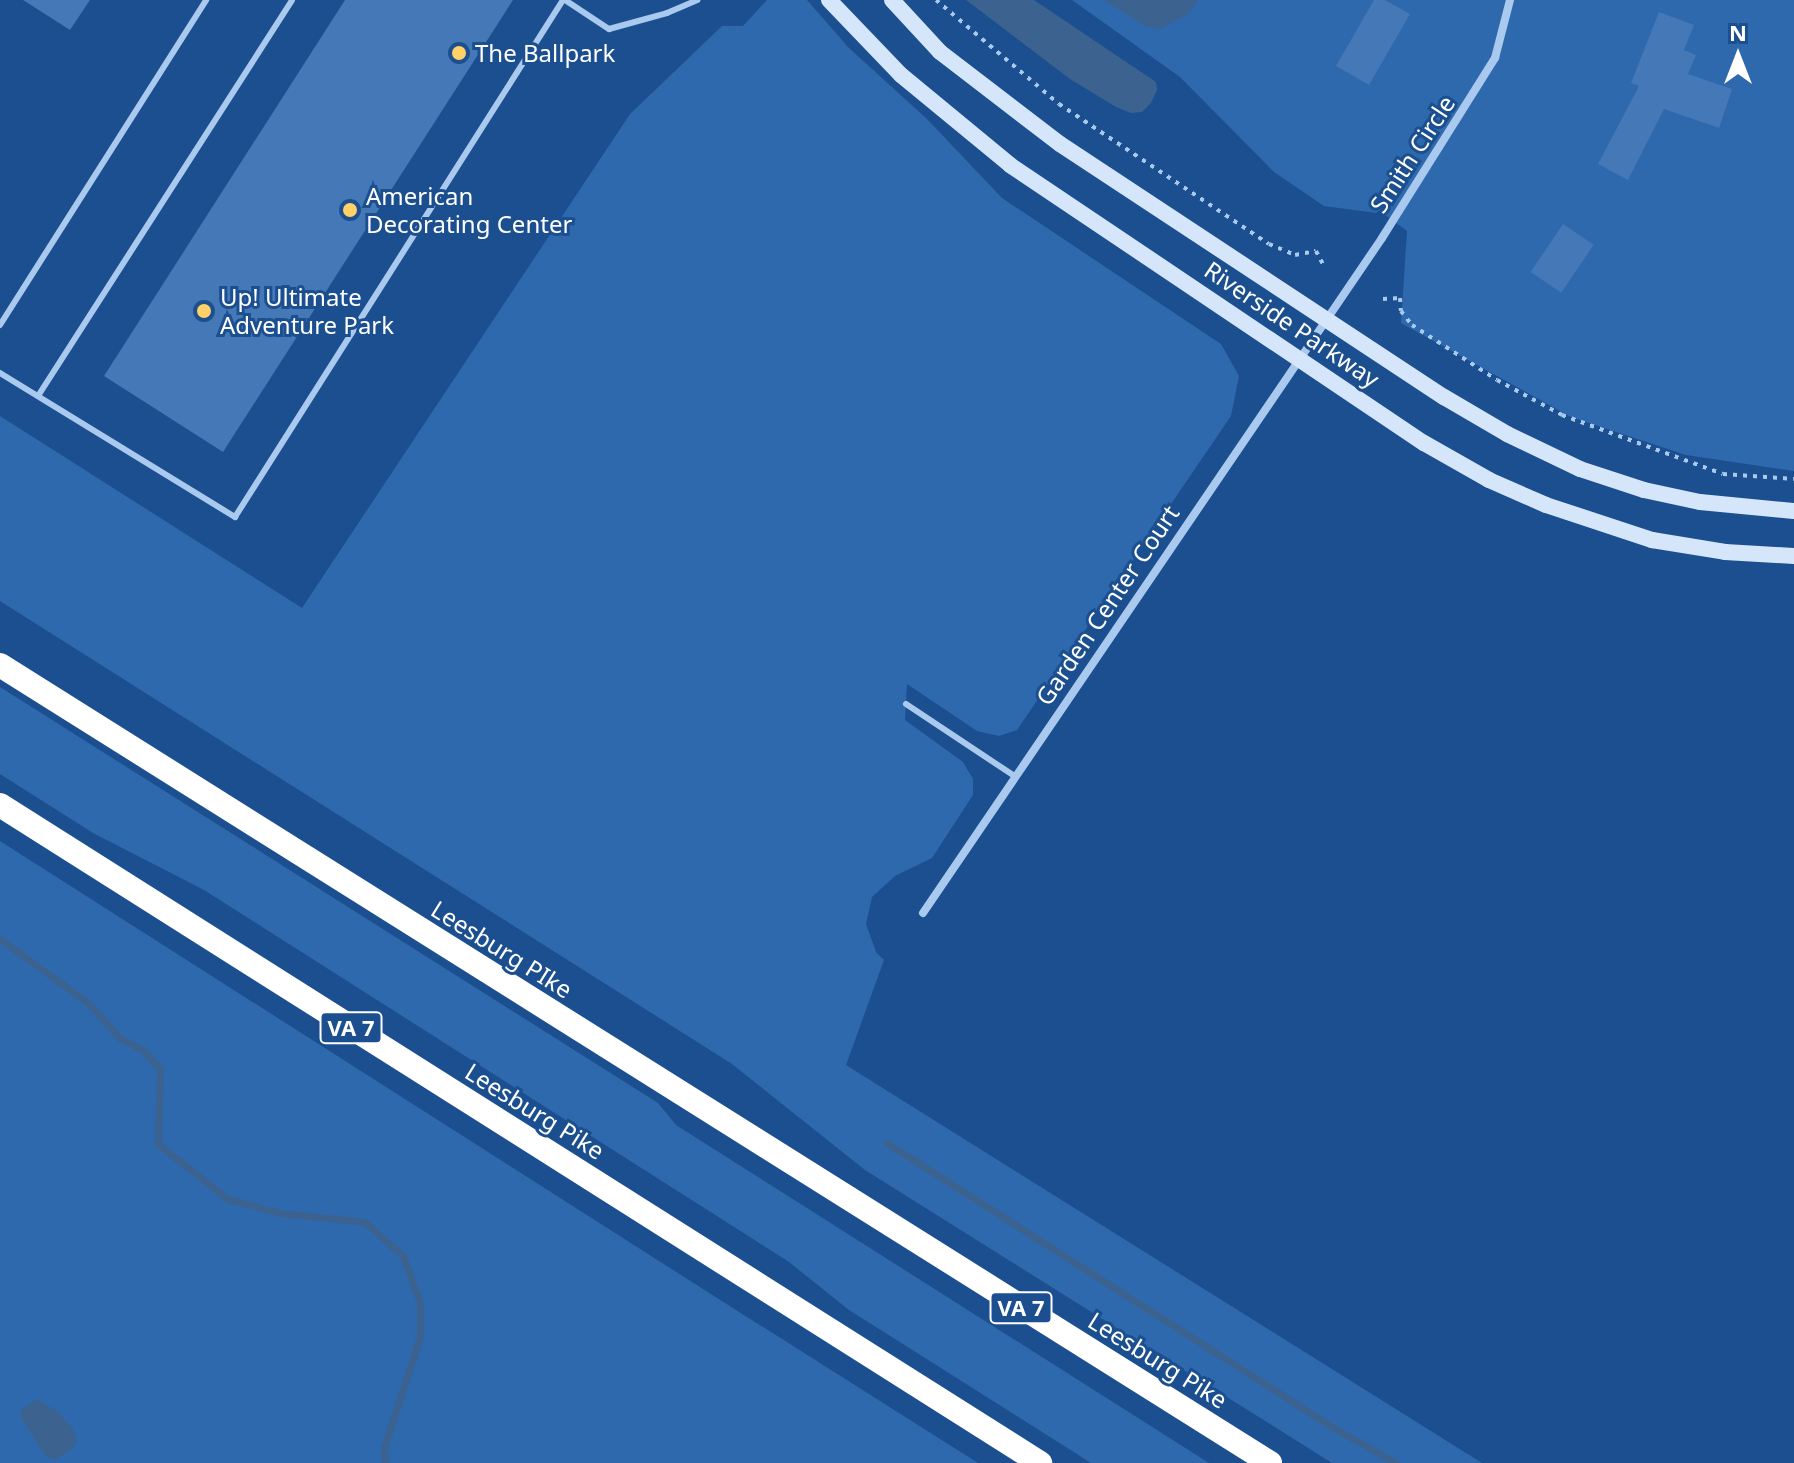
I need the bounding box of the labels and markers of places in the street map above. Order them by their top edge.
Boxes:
place label: The Ballpark [475,39,615,67]
marker: The Ballpark [450,44,468,62]
place label: American Decorating Center [366,182,572,238]
marker: American Decorating Center [341,201,359,219]
place label: Up! Ultimate Adventure Park [220,283,394,339]
marker: Up! Ultimate Adventure Park [195,302,213,320]

